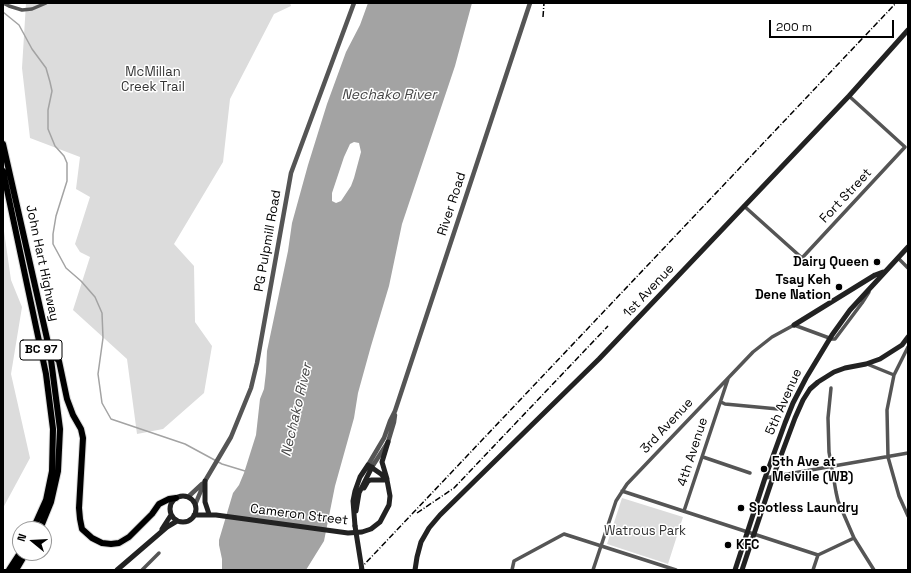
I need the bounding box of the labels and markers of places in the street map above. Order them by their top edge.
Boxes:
place label: Dairy Queen [793,254,869,270]
marker: Dairy Queen [872,257,882,267]
place label: Tsay Keh Dene Nation [755,272,831,303]
marker: Tsay Keh Dene Nation [834,282,844,292]
place label: 5th Ave at Melville (WB) [772,454,853,485]
marker: 5th Ave at Melville (WB) [759,464,769,474]
place label: Spotless Laundry [749,500,859,516]
marker: Spotless Laundry [736,503,746,513]
place label: KFC [736,537,759,553]
marker: KFC [723,540,733,550]

